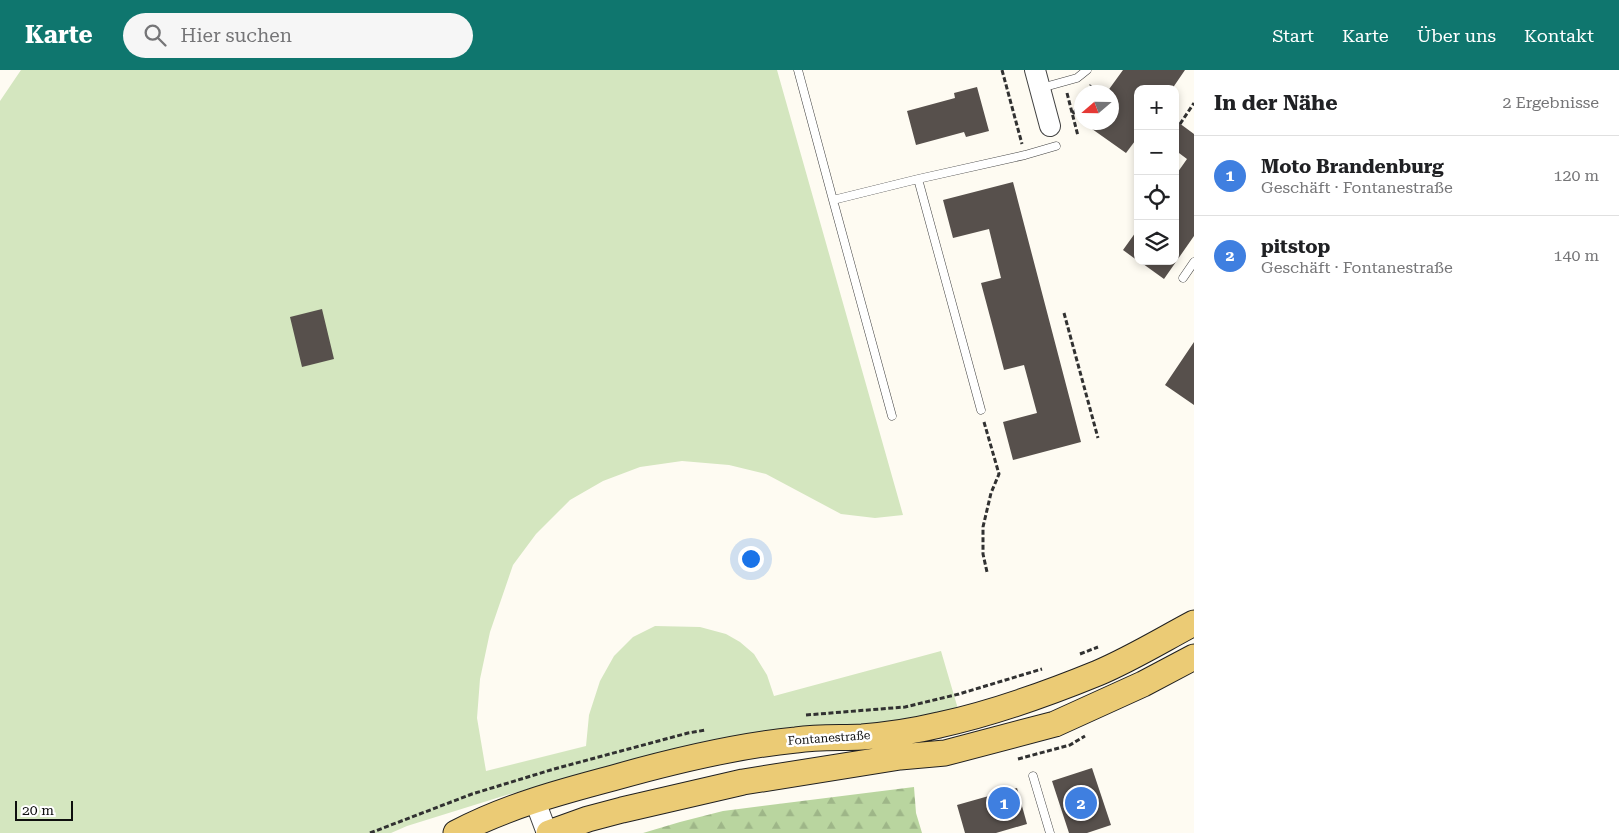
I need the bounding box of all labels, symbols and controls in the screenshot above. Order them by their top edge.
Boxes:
search box [123,13,473,58]
text: Karte [25,21,93,49]
icon: search [141,21,169,49]
text: Hier suchen [181,24,292,47]
text: Start [1272,25,1314,46]
text: Karte [1342,25,1389,46]
text: Über uns [1417,25,1496,46]
text: Kontakt [1524,25,1594,46]
north arrow [1074,85,1119,130]
map controls [1134,85,1179,265]
button: + [1134,85,1179,130]
text: In der Nähe [1214,91,1337,115]
text: 2 Ergebnisse [1502,93,1599,112]
button: − [1134,130,1179,175]
text: Moto Brandenburg [1261,155,1444,178]
text: 1 [1226,166,1234,185]
text: 120 m [1553,166,1599,185]
button: locate [1134,175,1179,220]
text: Geschäft · Fontanestraße [1261,178,1453,197]
button: layers [1134,220,1179,265]
text: pitstop [1261,235,1330,258]
text: 2 [1226,246,1234,265]
text: 140 m [1553,246,1599,265]
text: Geschäft · Fontanestraße [1261,258,1453,277]
your location [738,546,764,572]
street label: Fontanestraße [787,728,871,748]
pin: 1 [988,784,1020,822]
pin: 2 [1065,784,1097,822]
scale bar [15,798,72,821]
text: 20 m [22,802,54,818]

